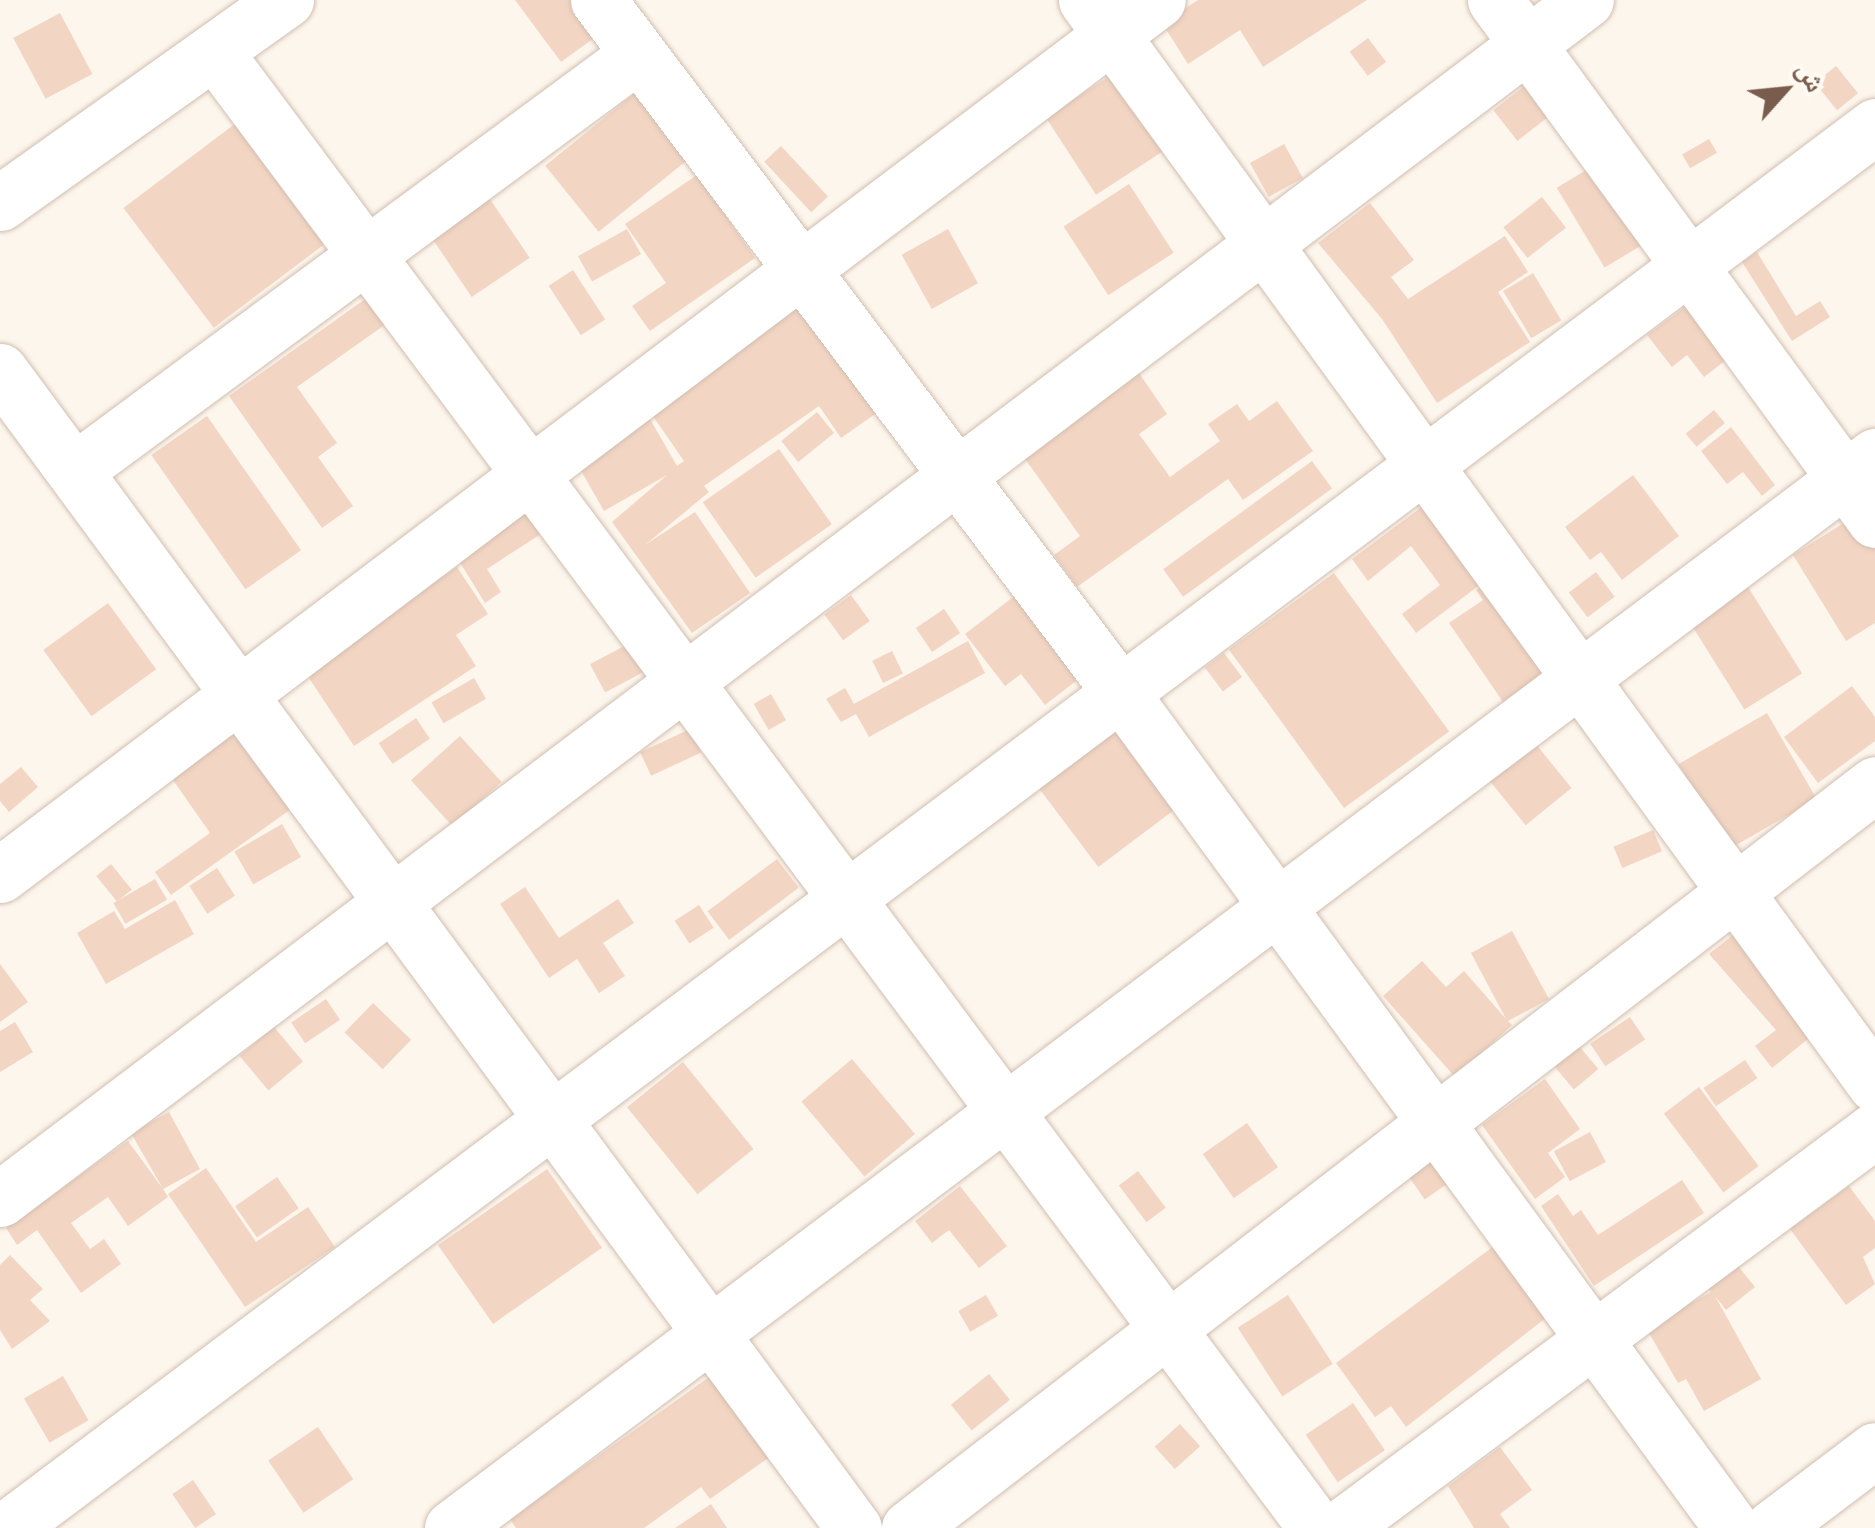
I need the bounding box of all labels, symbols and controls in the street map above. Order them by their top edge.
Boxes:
north arrow [1735,40,1835,140]
text: ش [1791,56,1833,97]

